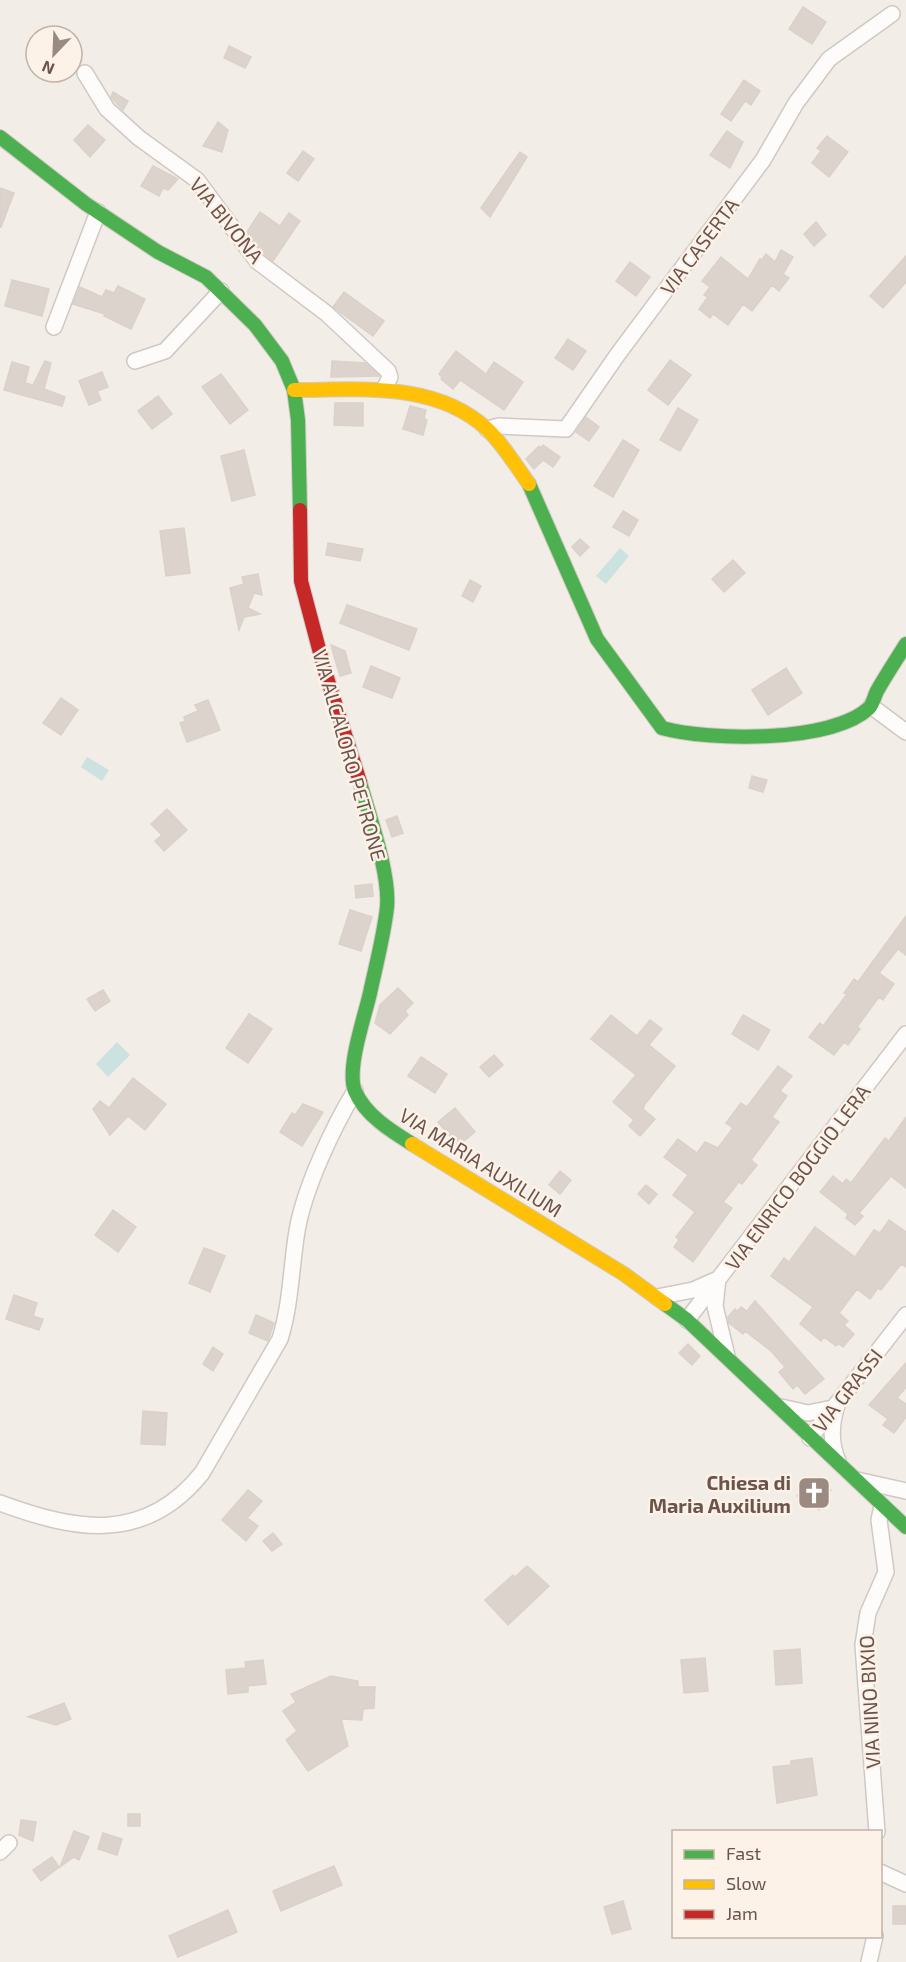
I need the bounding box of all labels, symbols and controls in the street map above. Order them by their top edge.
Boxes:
north arrow [24,24,84,84]
text: N [39,57,57,79]
street label: VIA BIVONA [185,172,269,268]
street label: VIA CASERTA [655,192,744,299]
street label: VIA ALCALORO PETRONE [308,647,392,863]
street label: VIA ENRICO BOGGIO LERA [719,1079,875,1274]
street label: VIA MARIA AUXILIUM [395,1102,567,1222]
street label: VIA GRASSI [807,1344,887,1436]
place label: Chiesa di Maria Auxilium [649,1470,791,1517]
church icon: Chiesa di Maria Auxilium [796,1475,832,1511]
street label: VIA NINO BIXIO [854,1635,884,1769]
legend [672,1830,882,1938]
text: Fast [726,1842,761,1864]
text: Slow [726,1872,767,1894]
text: Jam [726,1902,758,1924]

